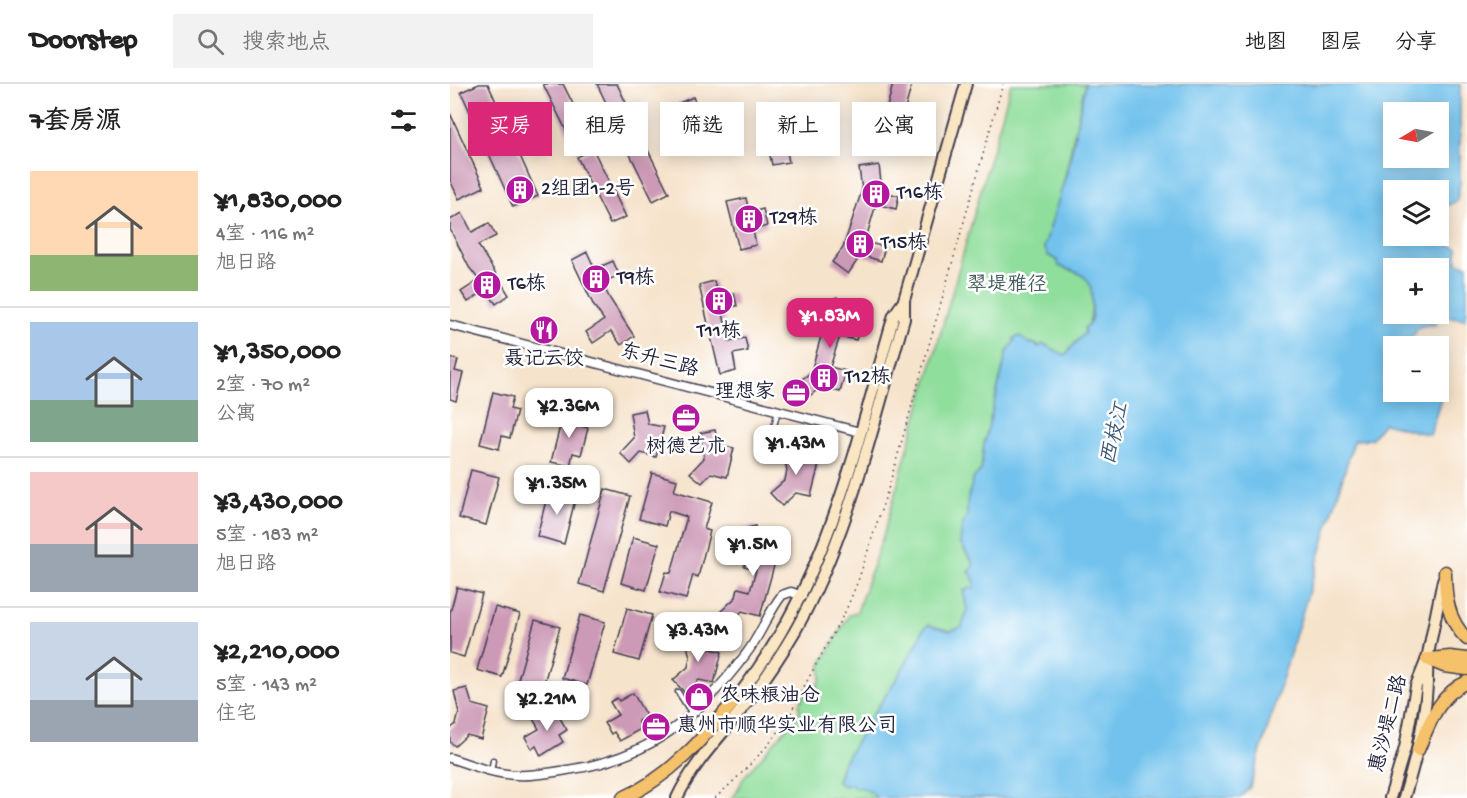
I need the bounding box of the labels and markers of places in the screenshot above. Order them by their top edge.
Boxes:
building icon: 2组团1-2号 [504,174,536,206]
place label: 2组团1-2号 [541,178,635,202]
building icon: T16栋 [860,178,892,210]
place label: T16栋 [896,182,943,206]
building icon: T29栋 [733,203,765,235]
place label: T29栋 [769,207,818,231]
building icon: T15栋 [844,228,876,260]
place label: T15栋 [880,232,927,256]
building icon: T9栋 [580,263,612,295]
place label: T9栋 [616,267,655,291]
building icon: T6栋 [471,269,503,301]
place label: T6栋 [507,273,546,297]
building icon: T11栋 [703,285,735,317]
pin: ¥1.83M [781,298,879,349]
restaurant icon: 聂记云饺 [528,314,560,346]
place label: T11栋 [696,320,741,344]
place label: 聂记云饺 [504,348,584,372]
building icon: T12栋 [808,362,840,394]
place label: T12栋 [844,366,891,390]
office icon: 理想家 [780,377,812,409]
place label: 理想家 [715,380,775,405]
pin: ¥2.36M [520,388,618,439]
office icon: 树德艺术 [670,402,702,434]
pin: ¥1.43M [747,425,845,476]
place label: 树德艺术 [646,435,726,460]
pin: ¥1.35M [508,465,606,516]
pin: ¥1.5M [711,526,795,577]
pin: ¥3.43M [649,612,747,663]
pin: ¥2.21M [498,681,596,732]
shop icon: 农味粮油仓 [683,681,715,713]
place label: 农味粮油仓 [720,683,820,709]
office icon: 惠州市顺华实业有限公司 [640,711,672,743]
place label: 惠州市顺华实业有限公司 [677,714,897,739]

